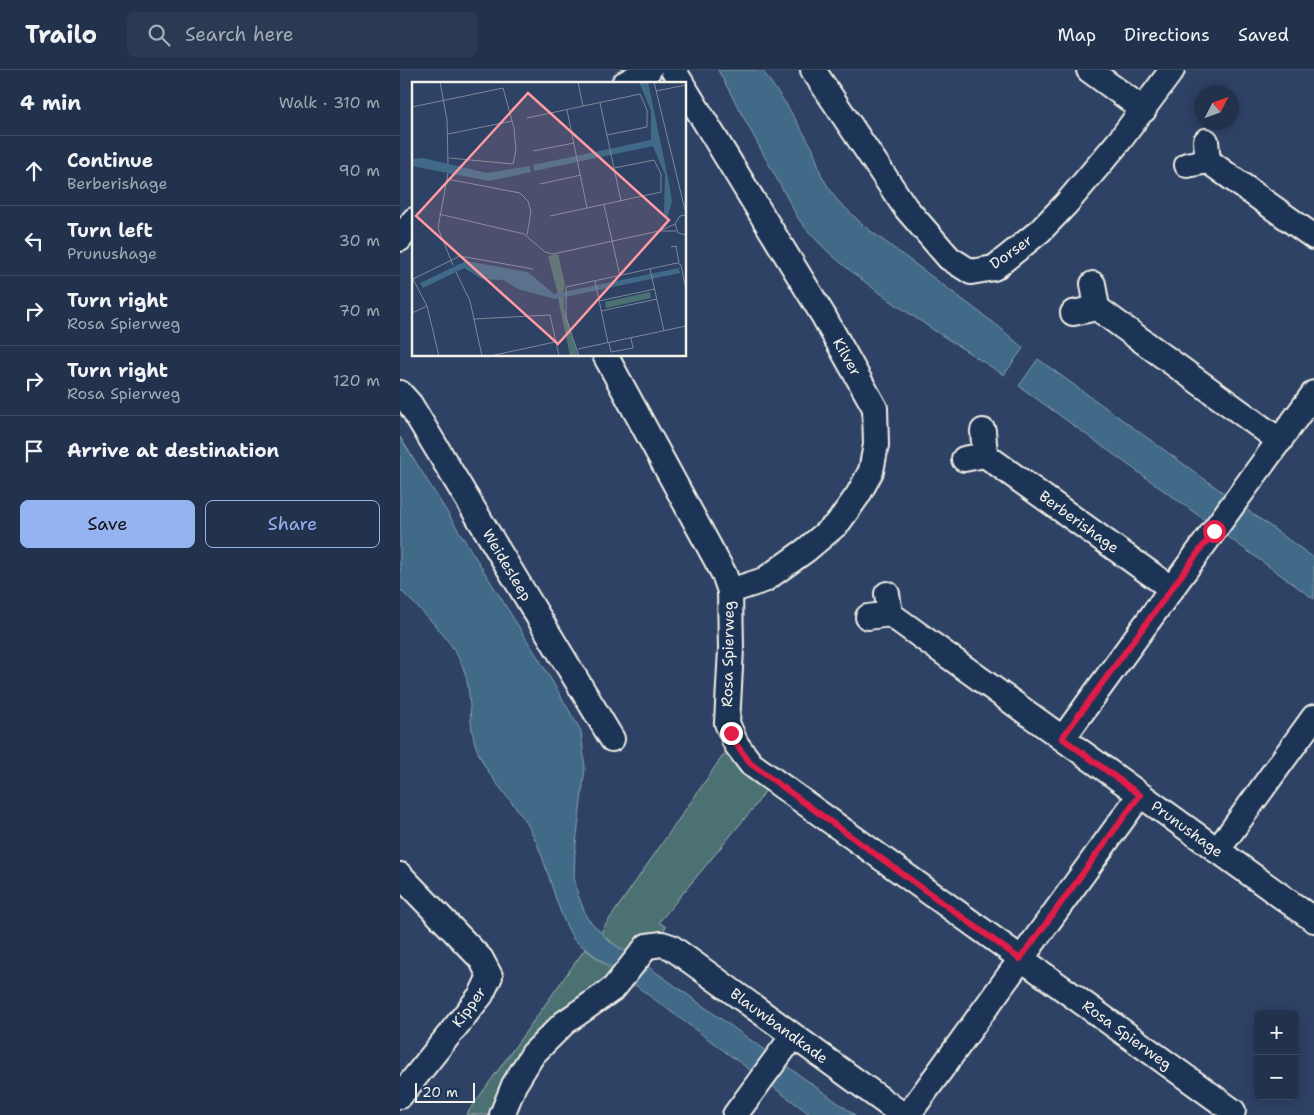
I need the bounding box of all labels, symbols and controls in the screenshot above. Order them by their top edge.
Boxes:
search box [127,12,477,57]
text: Trailo [25,19,97,51]
icon: search [145,21,173,49]
text: Search here [185,22,294,47]
text: Map [1058,23,1096,47]
text: Directions [1124,23,1210,47]
text: Saved [1238,23,1289,47]
inset map [412,82,686,356]
north arrow [1194,85,1239,130]
text: 4 min [20,89,81,117]
text: Walk · 310 m [279,92,380,113]
text: Continue [67,148,153,173]
icon: ahead [20,157,48,185]
text: 90 m [339,160,380,181]
text: Berberishage [67,173,168,194]
text: Turn left [67,218,153,243]
icon: left [20,227,48,255]
text: 30 m [339,230,380,251]
street label: Dorser [986,230,1036,274]
text: Prunushage [67,243,157,264]
text: Turn right [67,288,168,313]
icon: right [20,297,48,325]
text: 70 m [339,300,380,321]
text: Rosa Spierweg [67,313,180,334]
street label: Kilver [828,334,866,380]
text: Turn right [67,358,168,383]
icon: right [20,367,48,395]
text: 120 m [333,370,380,391]
text: Rosa Spierweg [67,383,180,404]
icon: arrive [20,437,48,465]
text: Arrive at destination [67,438,279,463]
street label: Berberishage [1035,486,1123,558]
button: Save [20,500,195,548]
button: Share [205,500,380,548]
route start [1203,520,1226,543]
street label: Weidesleep [478,525,536,605]
street label: Rosa Spierweg [717,601,739,707]
route end [720,722,743,745]
street label: Prunushage [1147,796,1227,862]
street label: Kipper [447,983,491,1031]
street label: Blauwbandkade [726,984,832,1068]
street label: Rosa Spierweg [1078,996,1176,1074]
map controls [1254,1010,1299,1100]
button: + [1254,1010,1299,1055]
button: − [1254,1055,1299,1100]
scale bar [415,1080,475,1103]
text: 20 m [422,1083,458,1101]

